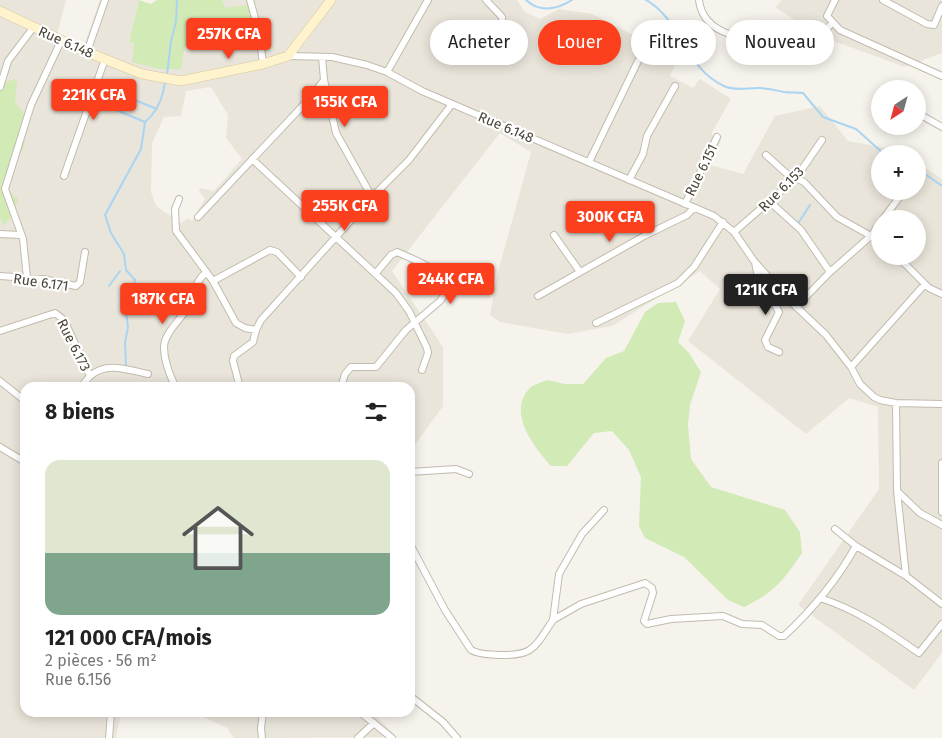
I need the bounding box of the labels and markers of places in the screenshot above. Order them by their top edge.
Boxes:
pin: 257K CFA [177,18,281,60]
pin: 221K CFA [42,78,146,121]
pin: 155K CFA [293,86,397,128]
pin: 255K CFA [293,190,397,232]
pin: 300K CFA [558,200,662,243]
pin: 244K CFA [399,262,503,305]
pin: 121K CFA [714,274,818,316]
pin: 187K CFA [111,282,215,325]

